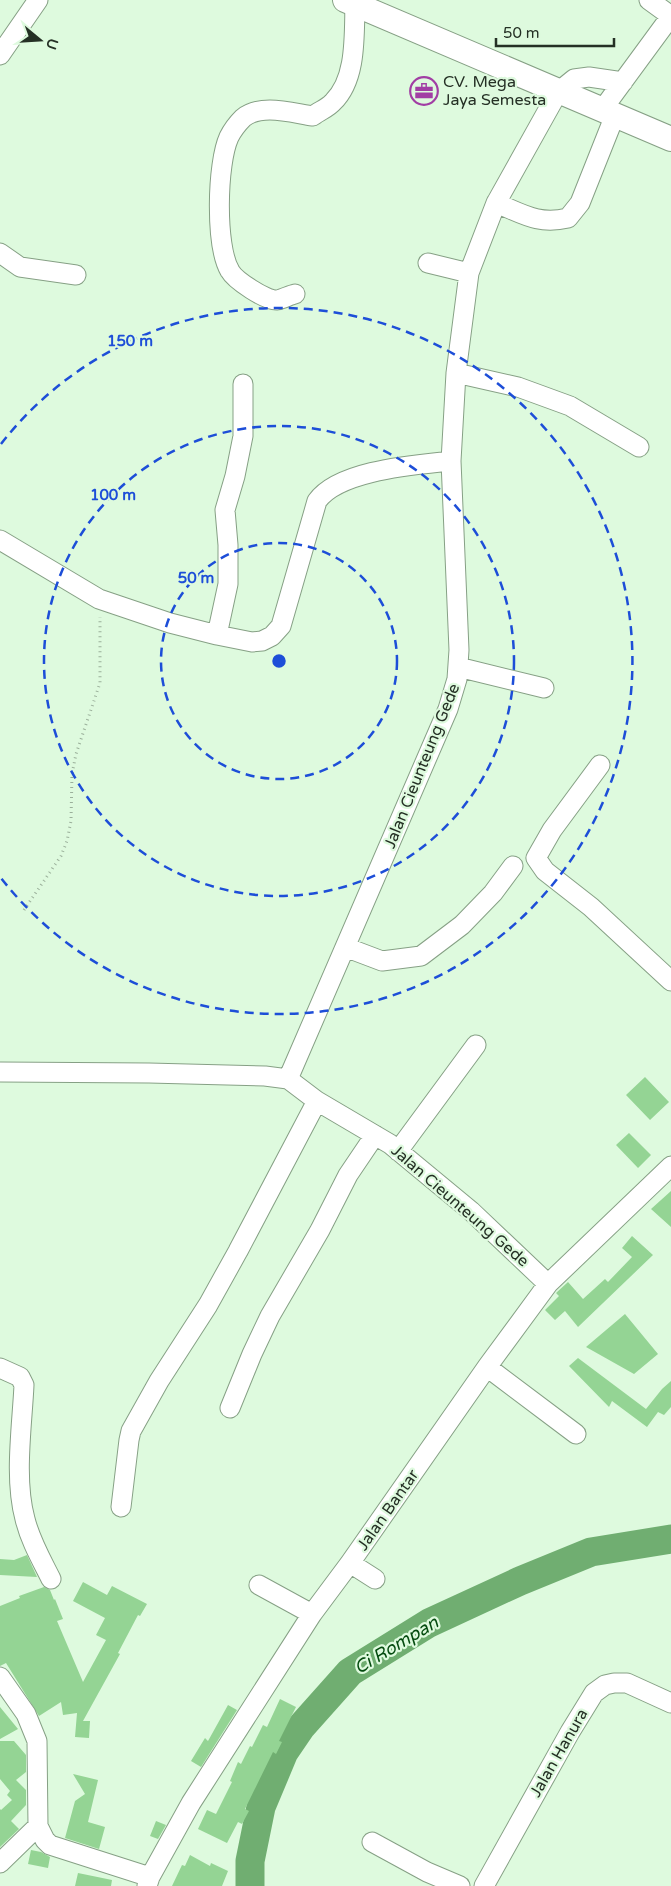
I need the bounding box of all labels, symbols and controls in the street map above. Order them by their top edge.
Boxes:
north arrow [15,15,65,65]
scale bar [496,15,614,47]
text: 50 m [503,24,540,42]
text: U [42,36,62,52]
place label: CV. Mega Jaya Semesta [443,72,546,110]
office icon: CV. Mega Jaya Semesta [409,76,439,106]
text: 150 m [107,332,153,350]
text: 100 m [90,486,136,504]
text: 50 m [178,569,214,587]
centre of rings [270,652,288,670]
street label: Jalan Cieunteung Gede [380,681,464,851]
street label: Jalan Cieunteung Gede [387,1141,533,1271]
street label: Jalan Bantar [353,1465,424,1554]
water label: Ci Rompan [350,1611,443,1679]
street label: Jalan Hanura [526,1705,592,1801]

